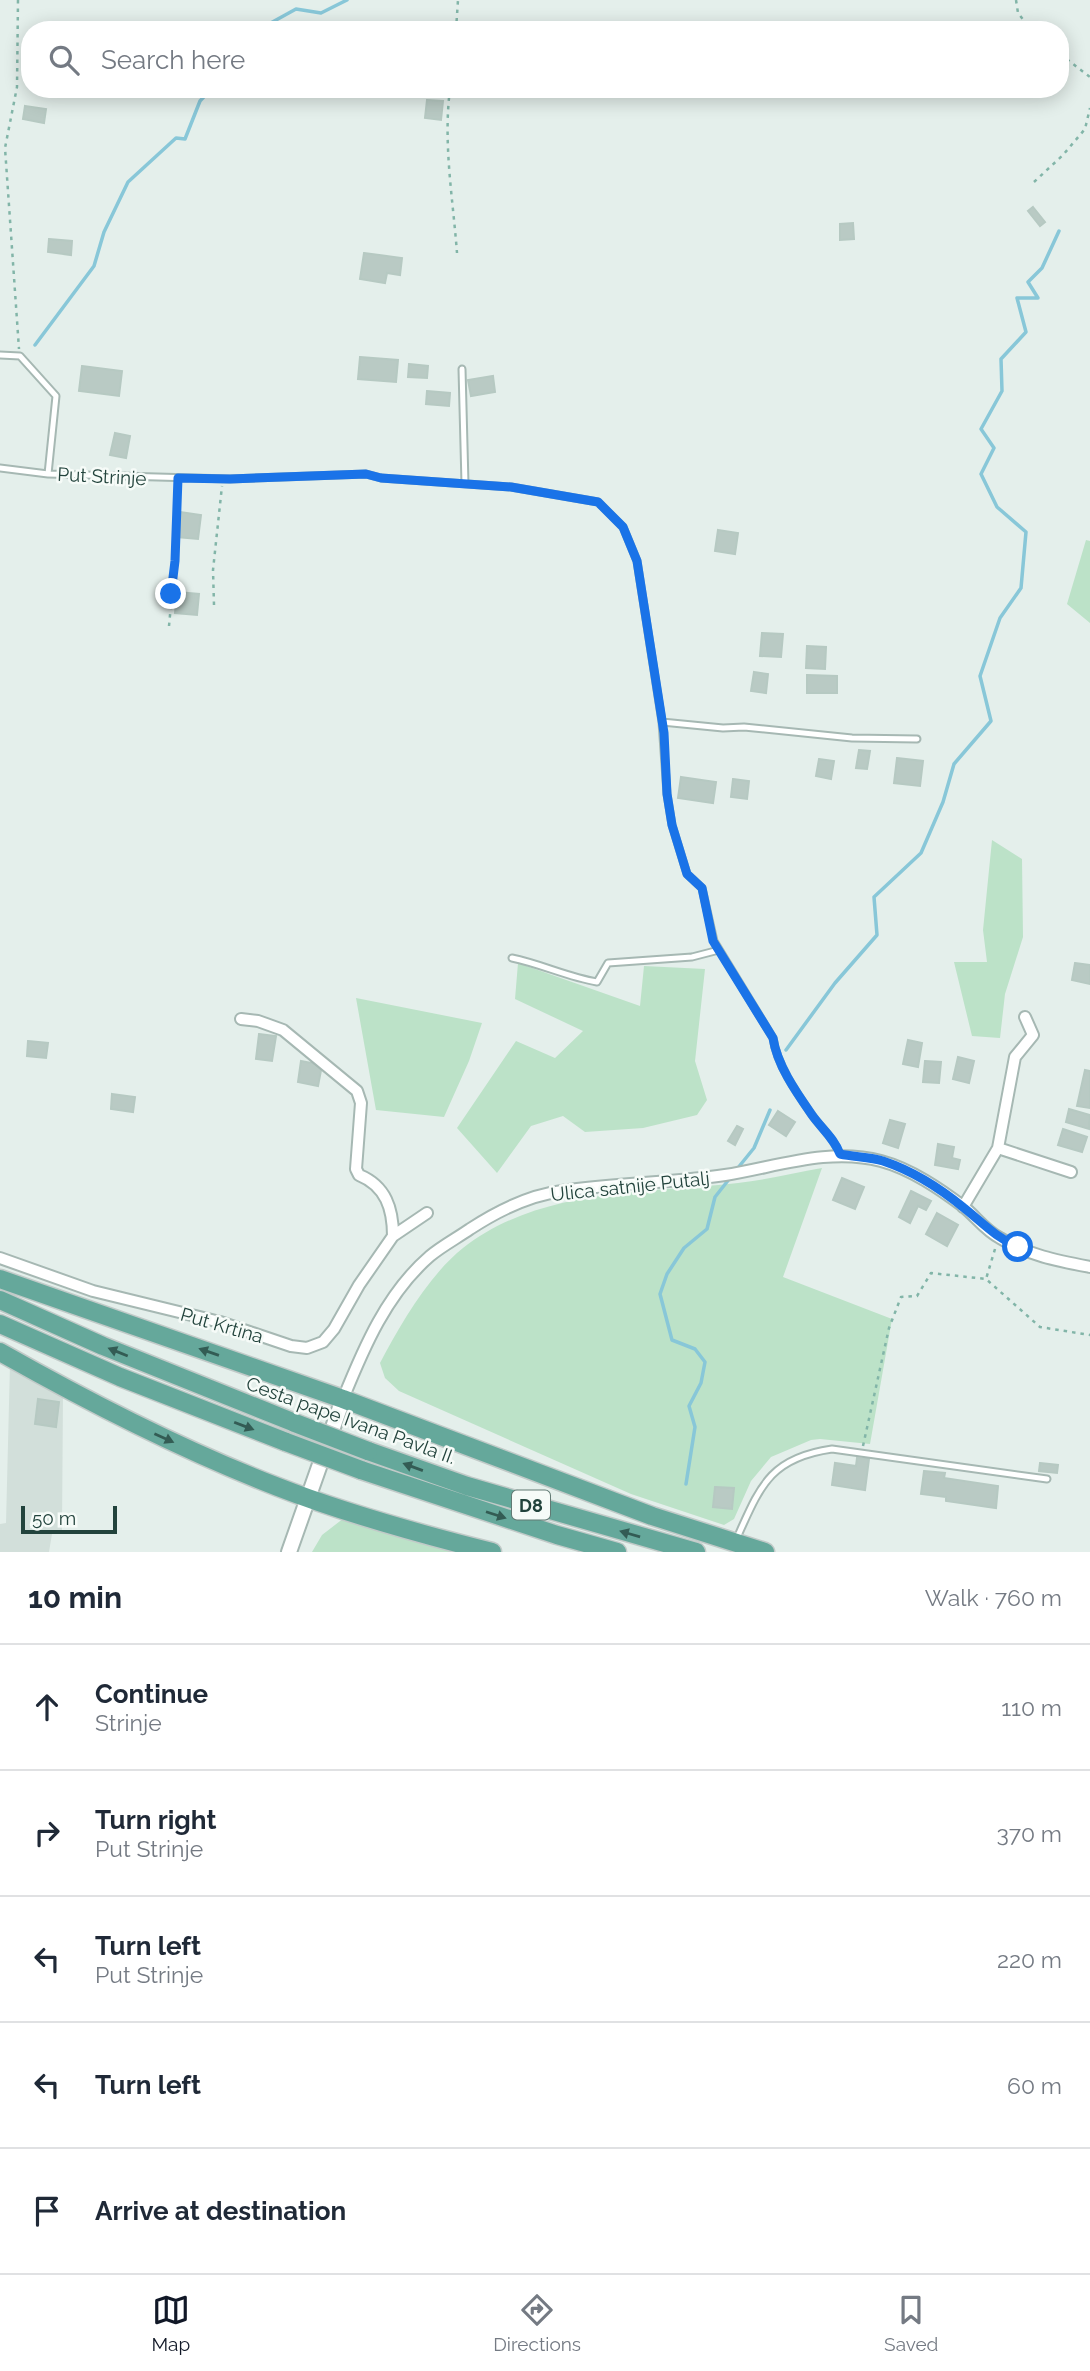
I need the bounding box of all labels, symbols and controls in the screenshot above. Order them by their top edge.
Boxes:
search box [21,21,1069,98]
icon: search [45,41,83,79]
text: Search here [101,45,245,75]
street label: Put Strinje [57,463,147,489]
route end [155,578,186,609]
street label: Ulica satnije Putalj [549,1167,711,1205]
route start [1002,1231,1033,1262]
street label: Put Krtina [178,1303,266,1347]
one-way arrow [107,1347,128,1358]
one-way arrow [199,1347,220,1358]
street label: Cesta pape Ivana Pavla II. [243,1372,459,1468]
one-way arrow [233,1421,254,1432]
one-way arrow [154,1432,174,1444]
one-way arrow [403,1461,424,1472]
road number: D8 [512,1490,550,1520]
scale bar [21,1503,117,1535]
text: 50 m [32,1507,76,1529]
one-way arrow [485,1511,506,1521]
one-way arrow [619,1529,640,1539]
text: 10 min [28,1580,122,1615]
text: Walk · 760 m [925,1584,1062,1611]
text: Continue [95,1679,208,1709]
icon: ahead [28,1688,66,1726]
text: 110 m [1001,1694,1062,1721]
text: Strinje [95,1709,162,1736]
text: Turn right [95,1805,216,1835]
icon: right [28,1814,66,1852]
text: 370 m [997,1820,1062,1847]
text: Put Strinje [95,1835,203,1862]
text: Turn left [95,1931,201,1961]
icon: left [28,1940,66,1978]
text: 220 m [997,1946,1062,1973]
text: Put Strinje [95,1961,203,1988]
icon: left [28,2066,66,2104]
text: Turn left [95,2070,201,2100]
text: 60 m [1007,2072,1062,2099]
icon: arrive [28,2192,66,2230]
text: Arrive at destination [95,2196,346,2226]
tab: Map [152,2291,190,2355]
tab: Directions [493,2291,581,2355]
tab: Saved [884,2291,938,2355]

